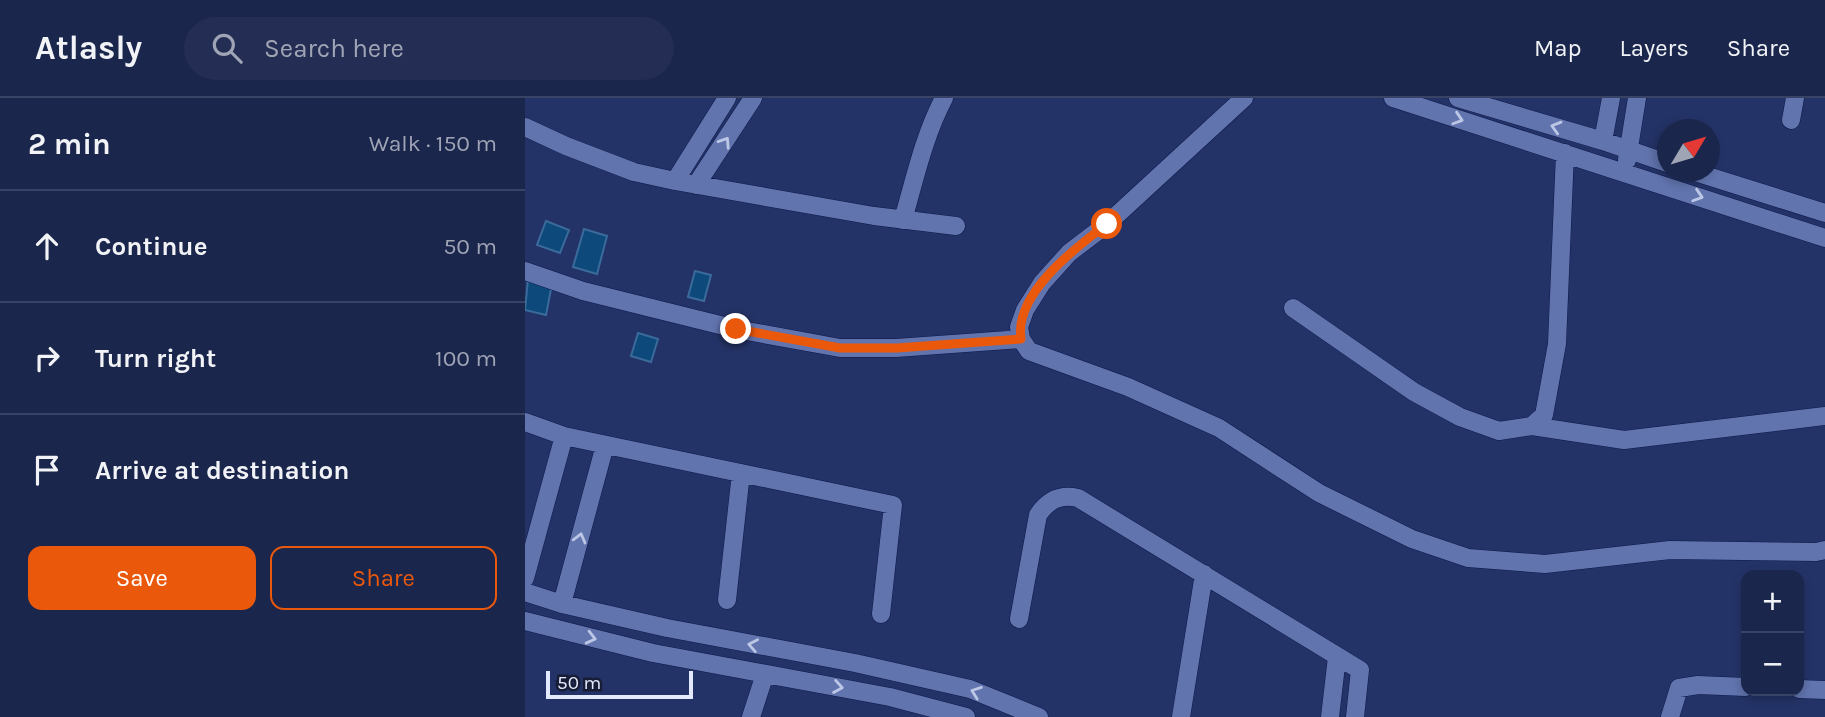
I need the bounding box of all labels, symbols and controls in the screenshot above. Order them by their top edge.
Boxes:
search box [184,17,674,80]
text: Atlasly [35,29,142,67]
icon: search [208,29,246,67]
text: Search here [264,33,404,64]
text: Map [1534,34,1582,62]
text: Layers [1620,34,1689,62]
text: Share [1727,34,1790,62]
one-way arrow [1451,111,1464,125]
north arrow [1657,119,1720,182]
one-way arrow [1550,120,1562,135]
text: 2 min [28,126,111,162]
text: Walk · 150 m [369,130,497,157]
one-way arrow [716,136,729,149]
one-way arrow [1691,188,1703,203]
route start [1091,208,1122,239]
icon: ahead [28,227,66,265]
text: Continue [95,231,207,262]
text: 50 m [443,233,497,260]
route end [720,313,751,344]
icon: right [28,339,66,377]
text: Turn right [95,343,216,374]
text: 100 m [435,345,497,372]
icon: arrive [28,451,66,489]
text: Arrive at destination [95,455,349,486]
one-way arrow [572,532,586,544]
button: Save [28,546,256,610]
button: Share [270,546,497,610]
map controls [1741,570,1804,696]
button: + [1741,570,1804,633]
one-way arrow [585,630,597,644]
button: − [1741,633,1804,696]
one-way arrow [747,638,759,653]
scale bar [546,668,693,700]
text: 50 m [557,672,601,694]
one-way arrow [832,679,844,694]
one-way arrow [970,686,982,700]

